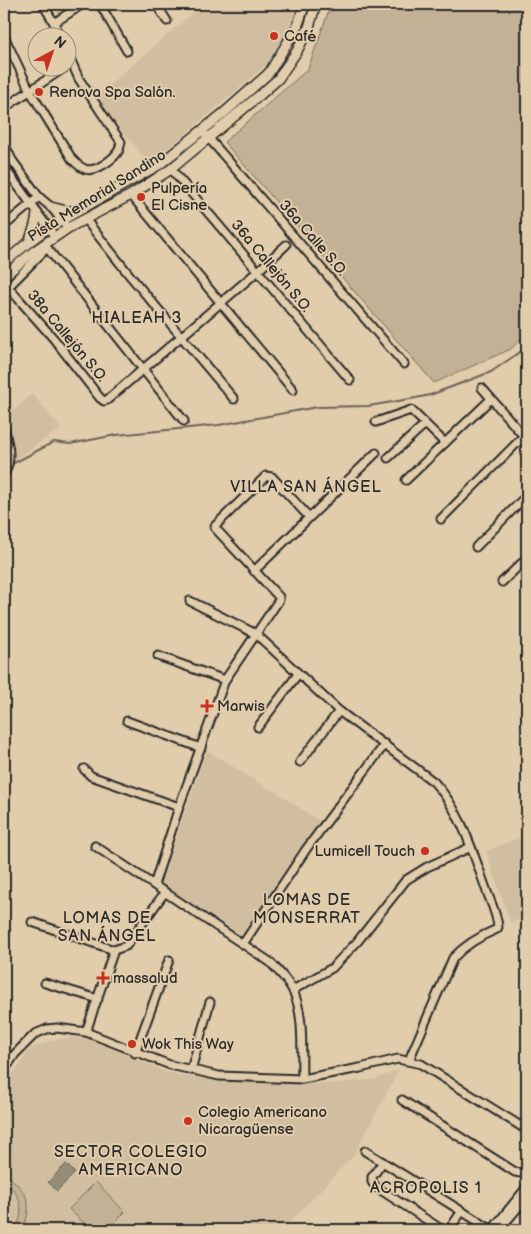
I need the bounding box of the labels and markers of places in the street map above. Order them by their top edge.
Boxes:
place label: Café [284,27,316,46]
marker: Café [268,30,280,42]
place label: Renova Spa Salón. [49,83,176,102]
marker: Renova Spa Salón. [33,86,45,98]
place label: Pulpería El Cisne [151,179,207,215]
marker: Pulpería El Cisne [135,191,147,203]
place label: Marwis [217,697,265,716]
marker: Marwis [201,700,213,712]
place label: Lumicell Touch [314,842,415,861]
marker: Lumicell Touch [419,845,431,857]
place label: massalud [113,969,178,988]
marker: massalud [97,972,109,984]
place label: Wok This Way [142,1035,234,1054]
marker: Wok This Way [126,1038,138,1050]
place label: Colegio Americano Nicaragüense [198,1103,327,1139]
marker: Colegio Americano Nicaragüense [182,1115,194,1127]

